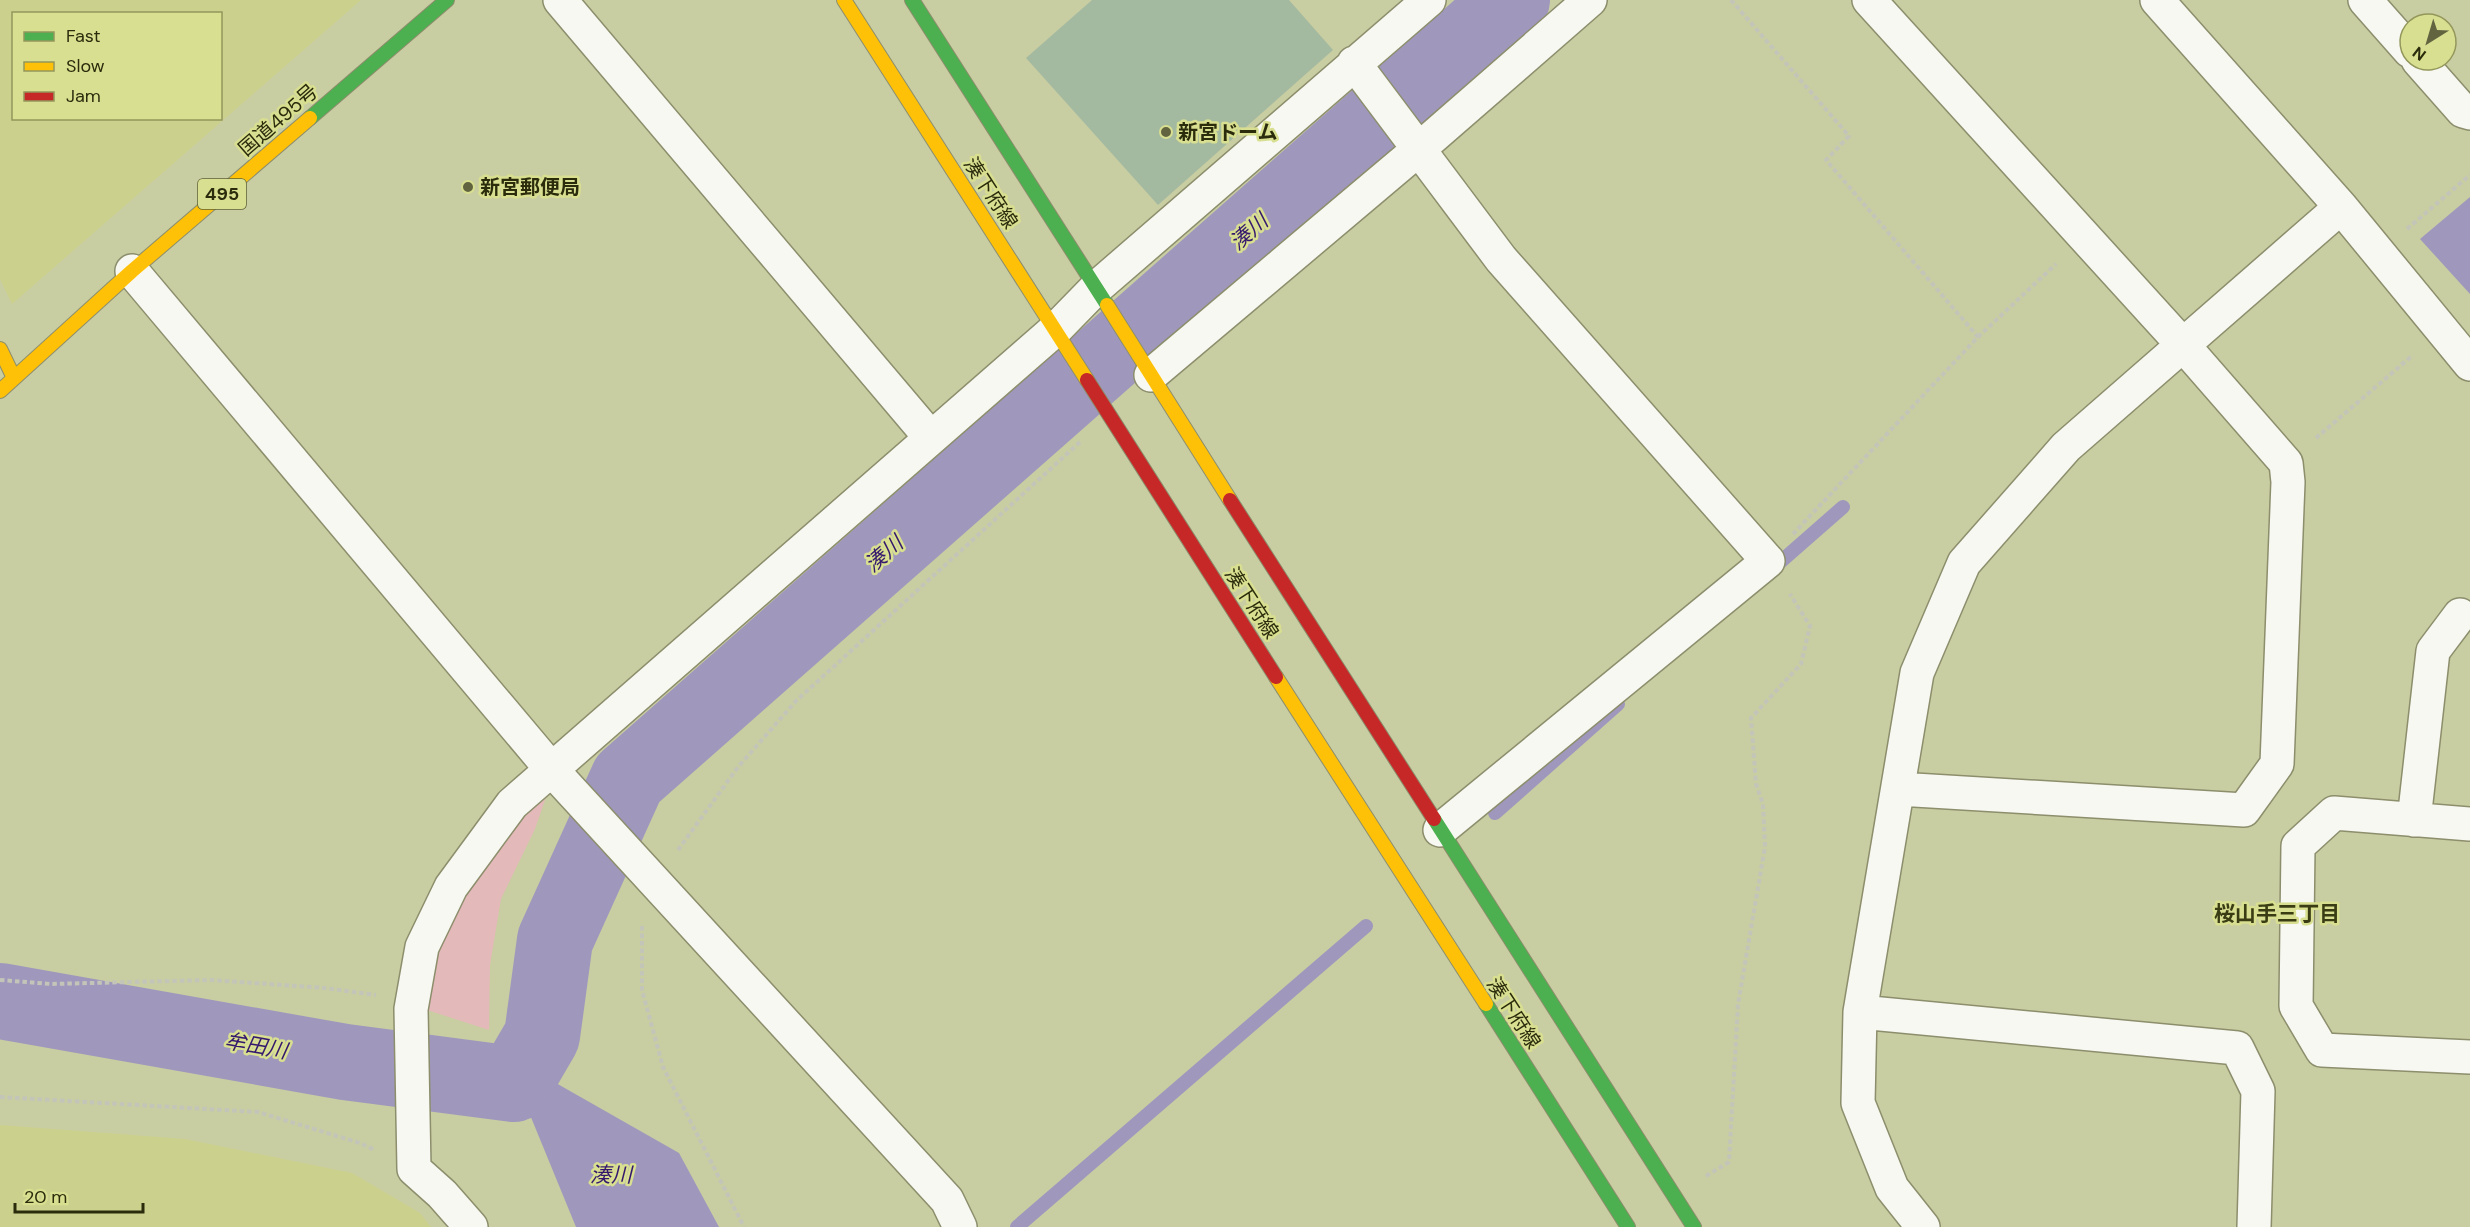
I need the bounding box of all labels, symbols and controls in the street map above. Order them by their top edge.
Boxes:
legend [12,12,222,120]
north arrow [2398,12,2458,72]
text: Fast [66,24,101,48]
text: N [2408,42,2430,65]
text: Slow [66,54,105,78]
street label: 国道495号 [233,78,323,162]
text: Jam [66,84,101,108]
place label: 新宮ドーム [1178,119,1277,145]
marker: 新宮ドーム [1159,125,1173,139]
street label: 湊下府線 [958,152,1024,234]
place label: 新宮郵便局 [480,174,580,200]
road number: 495 [198,179,246,209]
marker: 新宮郵便局 [461,180,475,194]
water label: 湊川 [1224,206,1276,256]
water label: 湊川 [859,528,911,578]
street label: 湊下府線 [1219,562,1285,644]
district label: 桜山手三丁目 [2214,900,2340,928]
street label: 湊下府線 [1481,972,1547,1054]
water label: 牟田川 [223,1027,291,1066]
water label: 湊川 [590,1161,634,1189]
scale bar [15,1176,142,1214]
text: 20 m [24,1185,67,1209]

